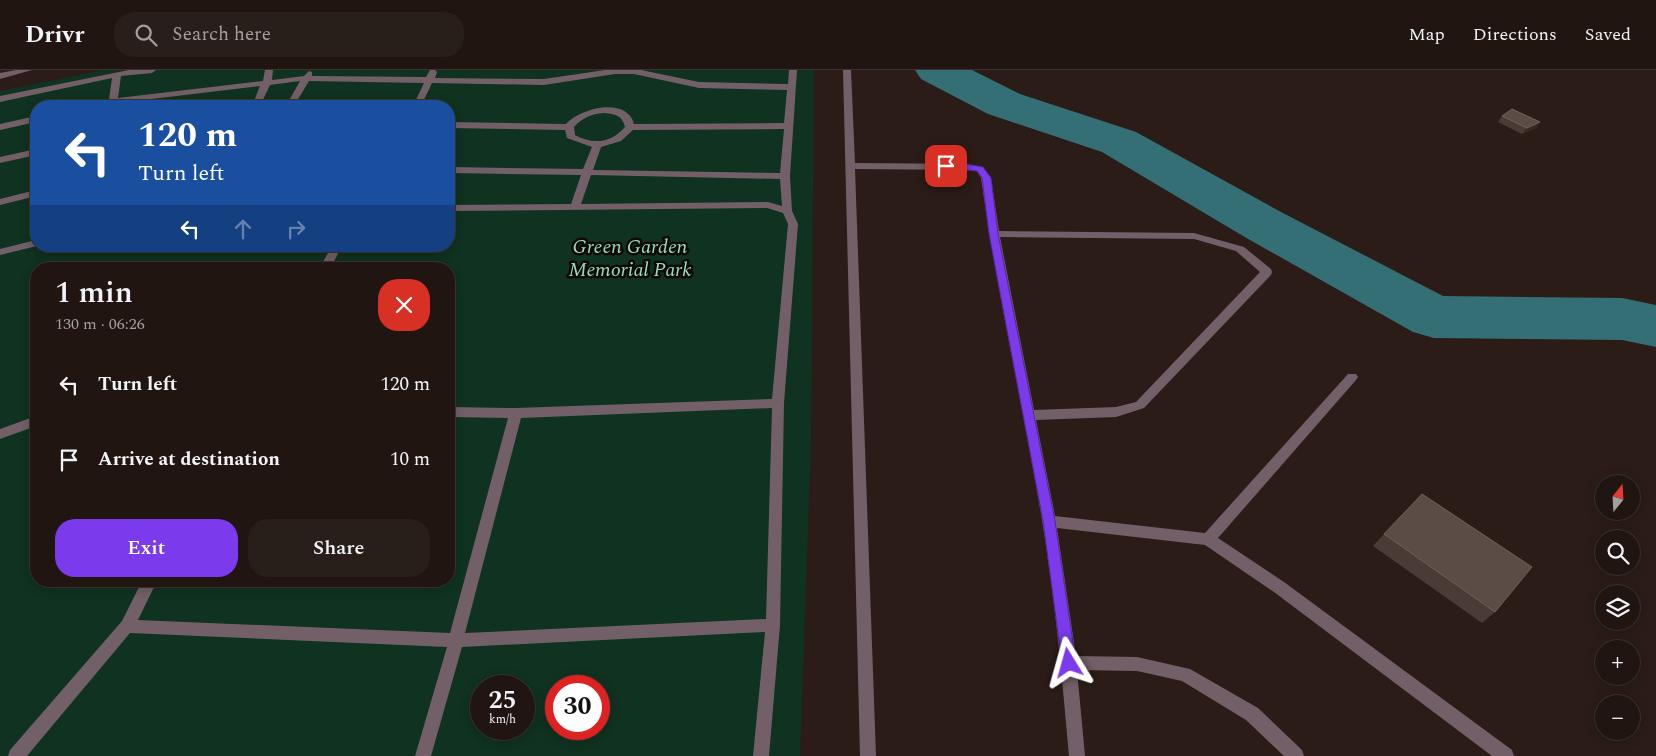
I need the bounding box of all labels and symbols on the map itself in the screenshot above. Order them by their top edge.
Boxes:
pin [925,145,967,187]
park label: Green Garden Memorial Park [568,232,692,285]
north arrow [1595,475,1640,520]
position arrow [1042,636,1094,688]
speed limit sign: 30 [545,675,610,740]

